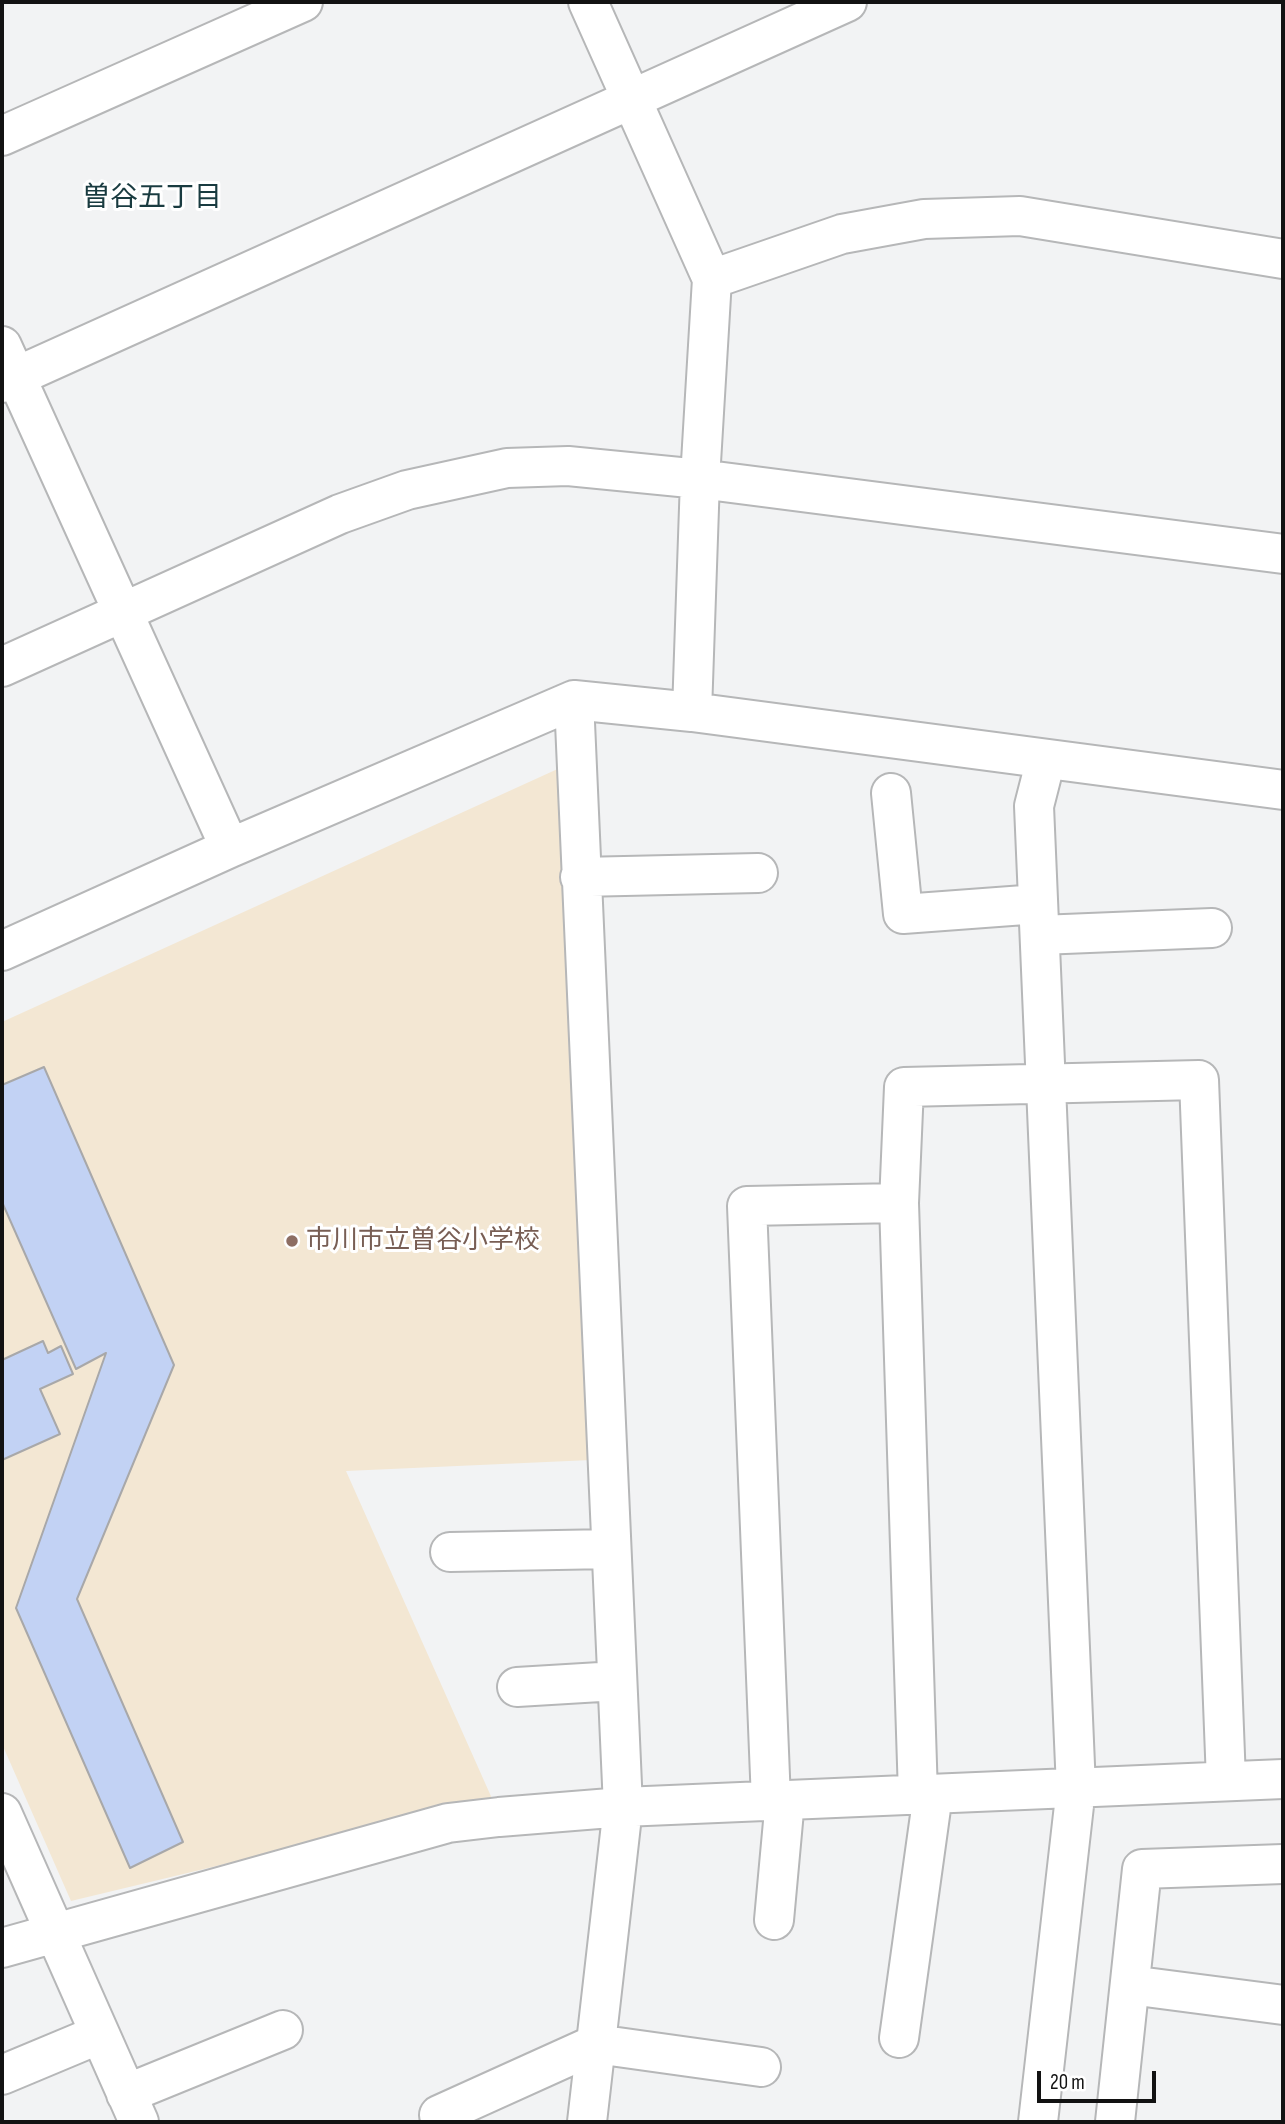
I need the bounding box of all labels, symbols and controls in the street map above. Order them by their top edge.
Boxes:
district label: 曽谷五丁目 [82,182,222,216]
place label: 市川市立曽谷小学校 [306,1225,540,1257]
marker: 市川市立曽谷小学校 [284,1233,300,1249]
scale bar [1040,2058,1159,2102]
text: 20 m [1050,2070,1085,2095]

